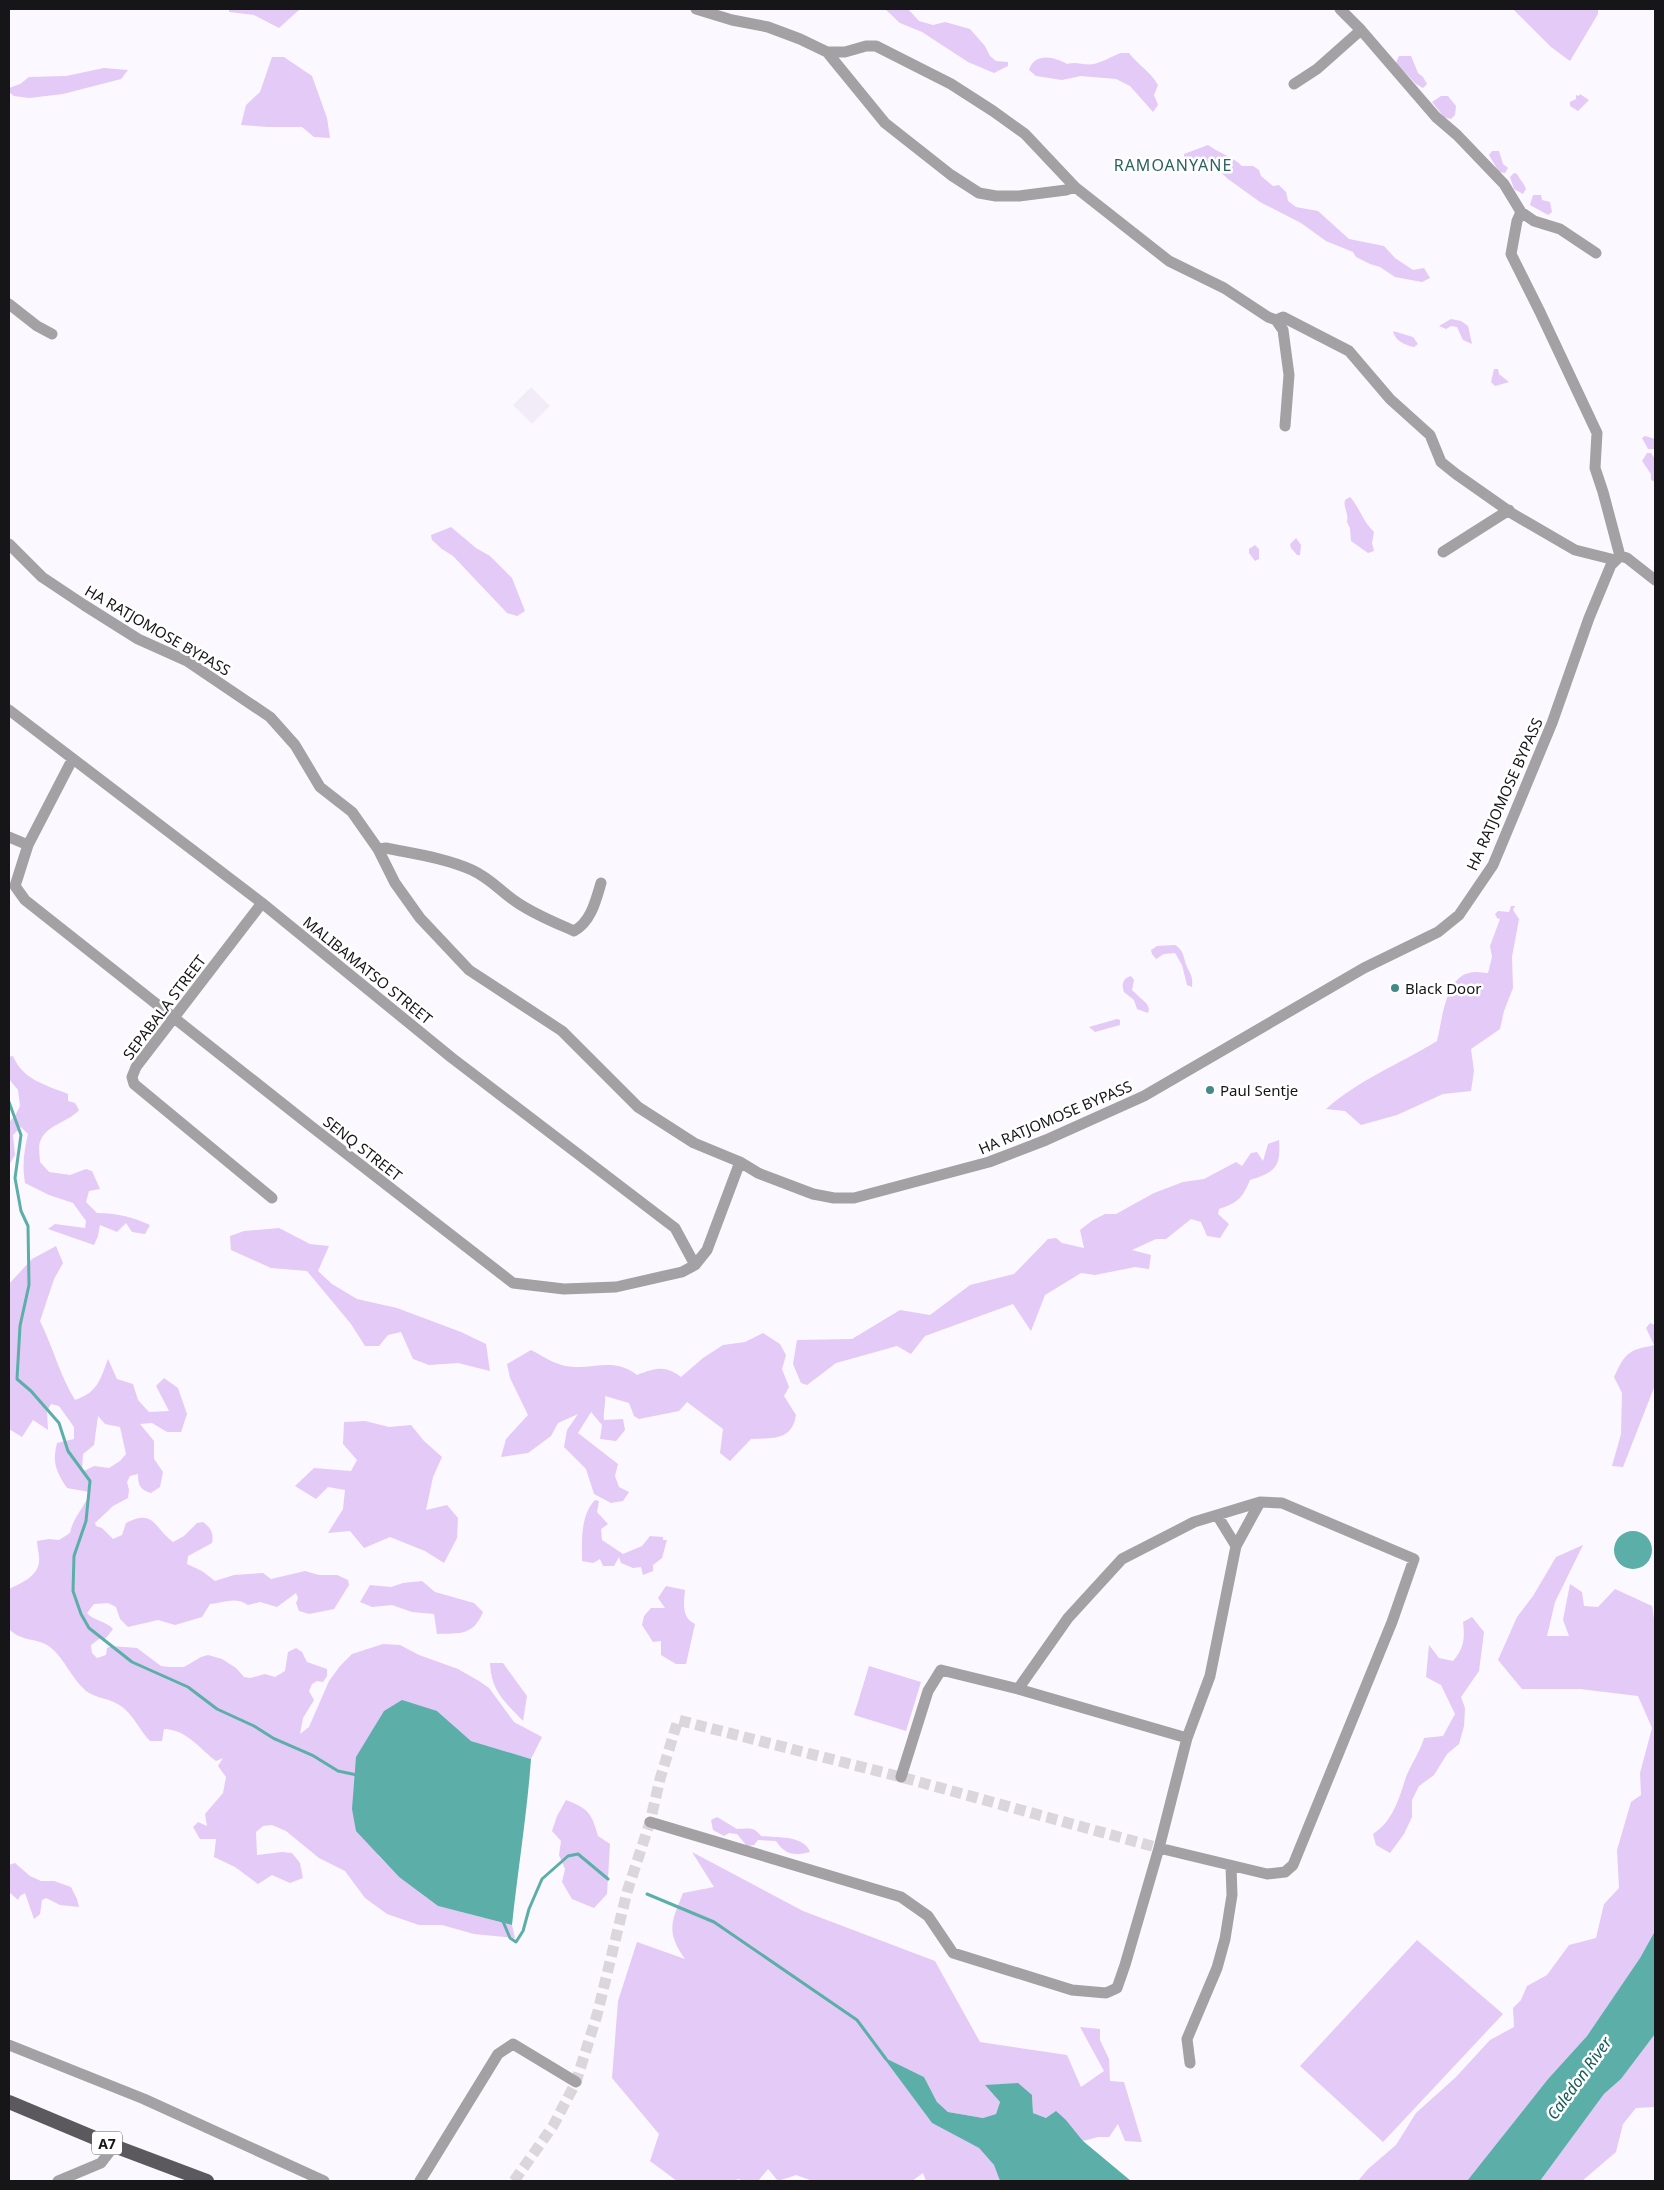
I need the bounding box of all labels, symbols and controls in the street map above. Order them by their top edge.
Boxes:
district label: RAMOANYANE [1114,154,1232,176]
street label: HA RATJOMOSE BYPASS [82,580,234,680]
street label: HA RATJOMOSE BYPASS [1461,715,1547,873]
street label: MALIBAMATSO STREET [299,912,437,1029]
street label: SEPABALA STREET [118,950,210,1063]
place label: Black Door [1405,978,1481,998]
marker: Black Door [1389,982,1401,994]
street label: HA RATJOMOSE BYPASS [975,1076,1135,1158]
place label: Paul Sentje [1220,1080,1298,1100]
marker: Paul Sentje [1204,1084,1216,1096]
street label: SENQ STREET [320,1111,407,1185]
water label: Caledon River [1541,2032,1617,2124]
road number: A7 [92,2132,122,2154]

